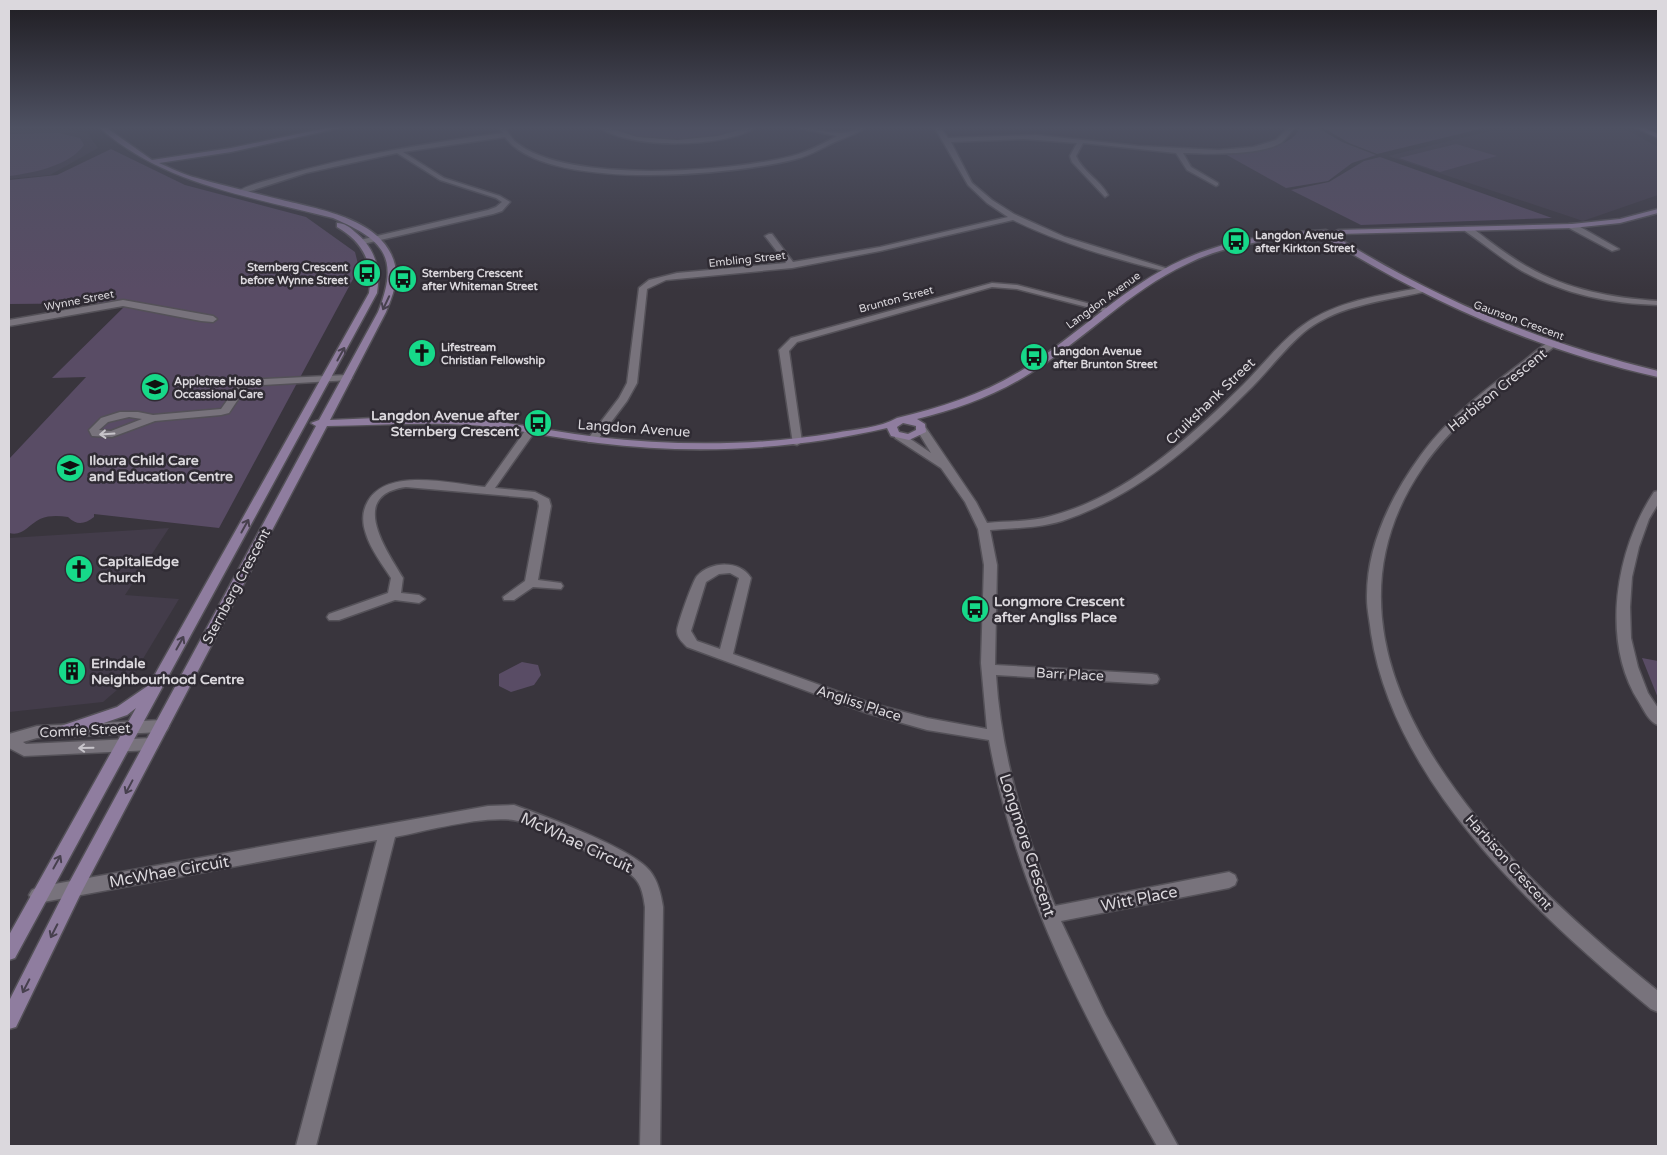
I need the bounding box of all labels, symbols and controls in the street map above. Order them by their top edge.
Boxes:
bus stop icon: Langdon Avenue after Kirkton Street [1221,226,1251,256]
place label: Langdon Avenue after Kirkton Street [1255,229,1355,255]
street label: Embling Street [708,249,786,270]
bus stop icon: Sternberg Crescent before Wynne Street [352,258,382,288]
place label: Sternberg Crescent before Wynne Street [240,261,349,288]
bus stop icon: Sternberg Crescent after Whiteman Street [388,264,418,294]
place label: Sternberg Crescent after Whiteman Street [422,267,539,293]
street label: Langdon Avenue [1064,269,1143,332]
street label: Brunton Street [857,283,935,316]
street label: Wynne Street [43,287,115,314]
one-way arrow [381,295,390,310]
street label: Gaunson Crescent [1472,298,1566,343]
church icon: Lifestream Christian Fellowship [407,338,437,368]
place label: Lifestream Christian Fellowship [441,341,545,368]
bus stop icon: Langdon Avenue after Brunton Street [1019,342,1049,372]
place label: Langdon Avenue after Brunton Street [1053,345,1158,371]
street label: Harbison Crescent [1445,345,1551,435]
one-way arrow [336,346,346,361]
street label: Cruikshank Street [1162,354,1259,448]
school or university icon: Appletree House Occassional Care [140,372,170,402]
place label: Appletree House Occassional Care [174,375,264,401]
place label: Langdon Avenue after Sternberg Crescent [371,407,520,440]
bus stop icon: Langdon Avenue after Sternberg Crescent [523,408,553,438]
street label: Langdon Avenue [577,416,691,441]
one-way arrow [100,429,116,438]
place label: Iloura Child Care and Education Centre [89,452,233,485]
school or university icon: Iloura Child Care and Education Centre [55,453,85,483]
one-way arrow [240,519,250,534]
street label: Sternberg Crescent [199,525,274,647]
place label: CapitalEdge Church [98,553,179,586]
church icon: CapitalEdge Church [64,554,94,584]
place label: Longmore Crescent after Angliss Place [994,593,1125,626]
bus stop icon: Longmore Crescent after Angliss Place [960,594,990,624]
one-way arrow [175,635,185,650]
place label: Erindale Neighbourhood Centre [91,655,244,688]
building icon: Erindale Neighbourhood Centre [57,656,87,686]
street label: Barr Place [1036,664,1104,685]
street label: Angliss Place [814,682,903,725]
street label: Comrie Street [39,720,132,741]
one-way arrow [78,743,94,752]
street label: Longmore Crescent [994,771,1060,919]
one-way arrow [124,779,133,794]
street label: McWhae Circuit [517,808,636,878]
street label: Harbison Crescent [1461,811,1556,914]
street label: McWhae Circuit [108,852,231,892]
one-way arrow [52,856,62,870]
street label: Witt Place [1099,882,1179,916]
one-way arrow [49,923,58,938]
one-way arrow [21,978,31,993]

